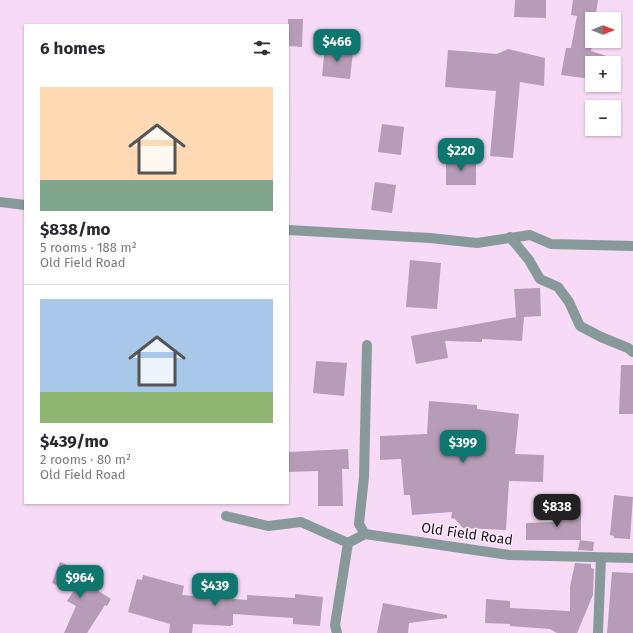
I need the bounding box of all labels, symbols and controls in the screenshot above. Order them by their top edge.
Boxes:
north arrow [585,12,621,48]
map controls [585,12,621,136]
pin: $466 [313,29,361,63]
text: $466 [322,34,352,49]
icon: filters [251,37,273,59]
text: 6 homes [40,38,105,59]
button: + [585,56,621,92]
button: − [585,100,621,136]
icon: home [121,113,193,185]
pin: $220 [437,138,485,172]
text: $220 [447,143,475,158]
text: $838/mo [40,219,111,240]
text: 5 rooms · 188 m² [40,240,137,255]
text: Old Field Road [40,255,126,270]
icon: home [121,325,193,397]
pin: $399 [439,430,487,464]
text: $439/mo [40,431,109,452]
text: $399 [449,435,477,450]
text: 2 rooms · 80 m² [40,452,131,467]
text: Old Field Road [40,467,126,482]
pin: $838 [533,494,581,528]
text: $838 [542,499,572,514]
street label: Old Field Road [420,519,514,549]
pin: $964 [56,565,104,599]
text: $964 [66,570,94,585]
pin: $439 [191,573,239,607]
text: $439 [201,578,229,593]

